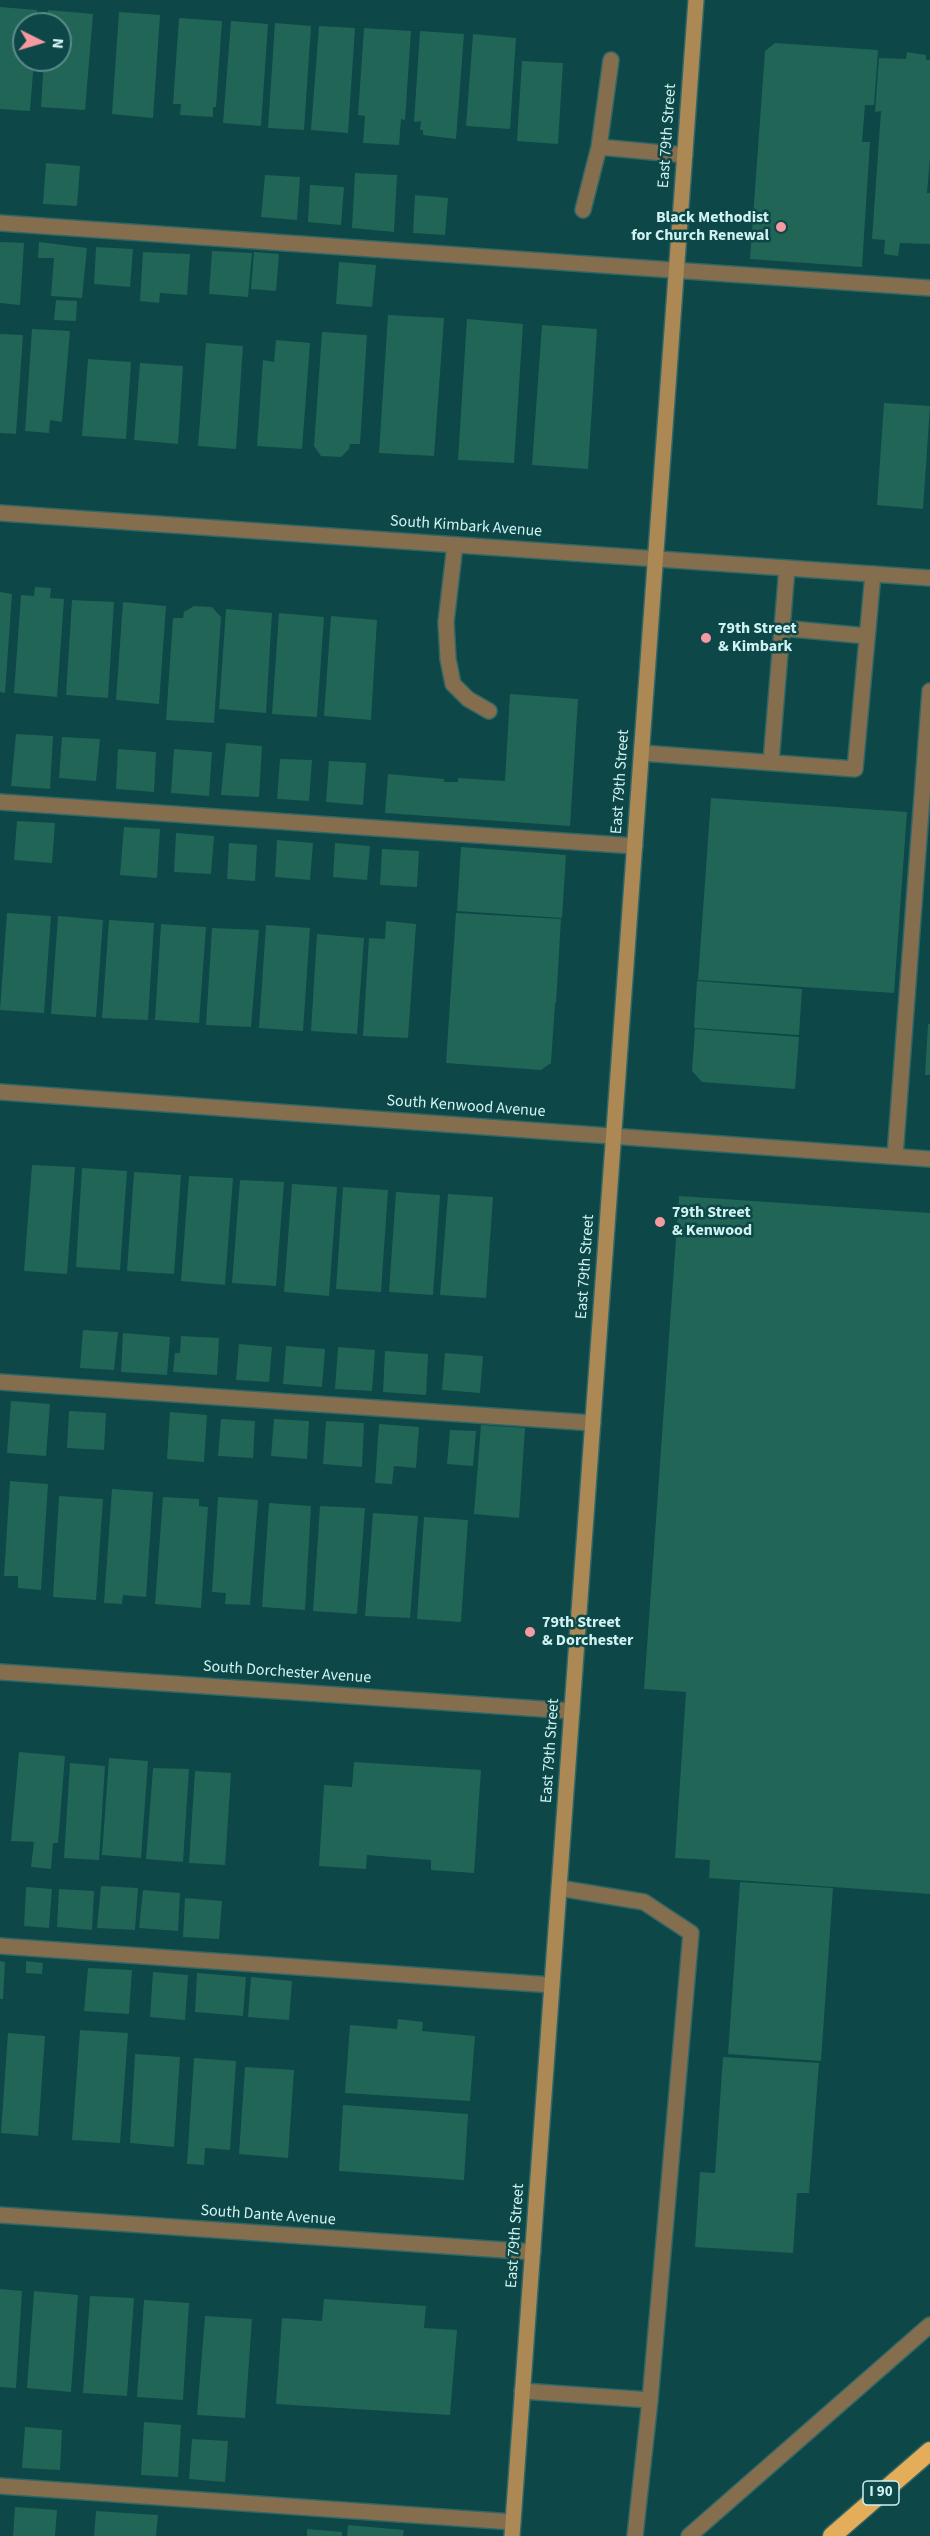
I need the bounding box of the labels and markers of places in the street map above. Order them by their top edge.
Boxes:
place label: Black Methodist for Church Renewal [631,208,769,246]
marker: Black Methodist for Church Renewal [774,220,788,234]
place label: 79th Street & Kimbark [718,619,797,657]
marker: 79th Street & Kimbark [699,631,713,645]
place label: 79th Street & Kenwood [672,1203,752,1241]
marker: 79th Street & Kenwood [653,1215,667,1229]
place label: 79th Street & Dorchester [542,1613,633,1651]
marker: 79th Street & Dorchester [523,1625,537,1639]

